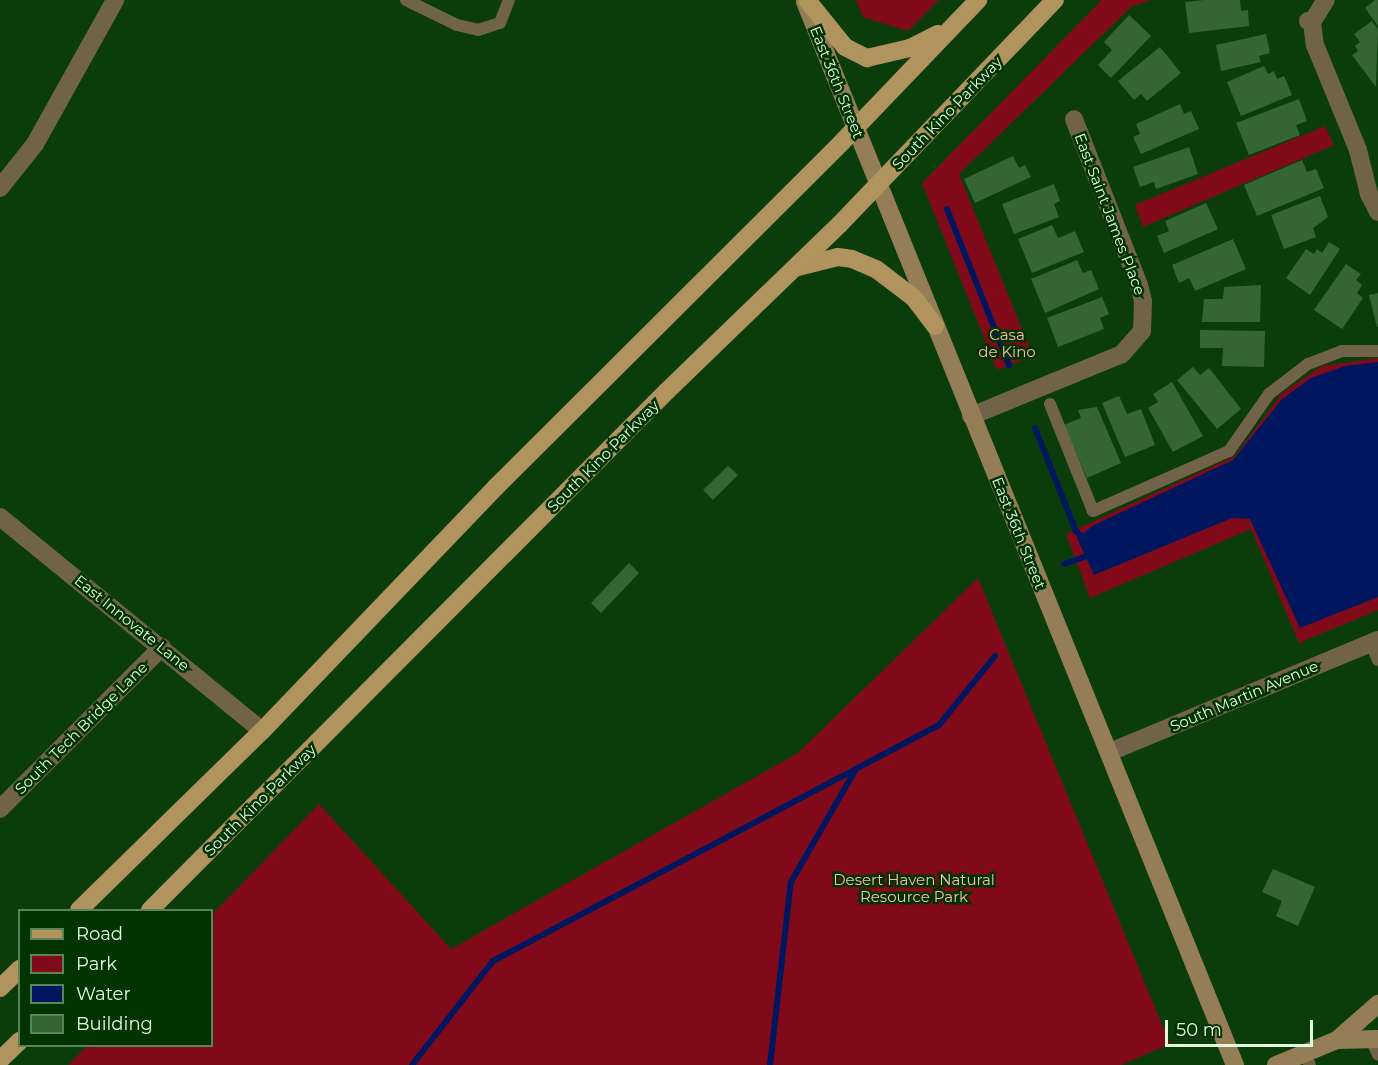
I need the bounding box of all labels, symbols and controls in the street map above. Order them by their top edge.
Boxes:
street label: East 36th Street [806,23,868,141]
street label: South Kino Parkway [888,53,1006,173]
street label: East Saint James Place [1071,130,1149,298]
park label: Casa de Kino [978,325,1036,360]
street label: South Kino Parkway [543,396,663,516]
street label: East 36th Street [988,474,1050,592]
street label: East Innovate Lane [71,571,193,675]
street label: South Martin Avenue [1167,657,1321,735]
street label: South Tech Bridge Lane [11,658,151,798]
street label: South Kino Parkway [200,740,320,860]
park label: Desert Haven Natural Resource Park [833,870,995,905]
legend [18,909,213,1047]
text: Road [76,923,123,945]
text: Park [76,953,117,975]
text: Water [76,983,131,1005]
scale bar [1168,1008,1316,1046]
text: Building [76,1013,153,1035]
text: 50 m [1176,1019,1222,1041]

